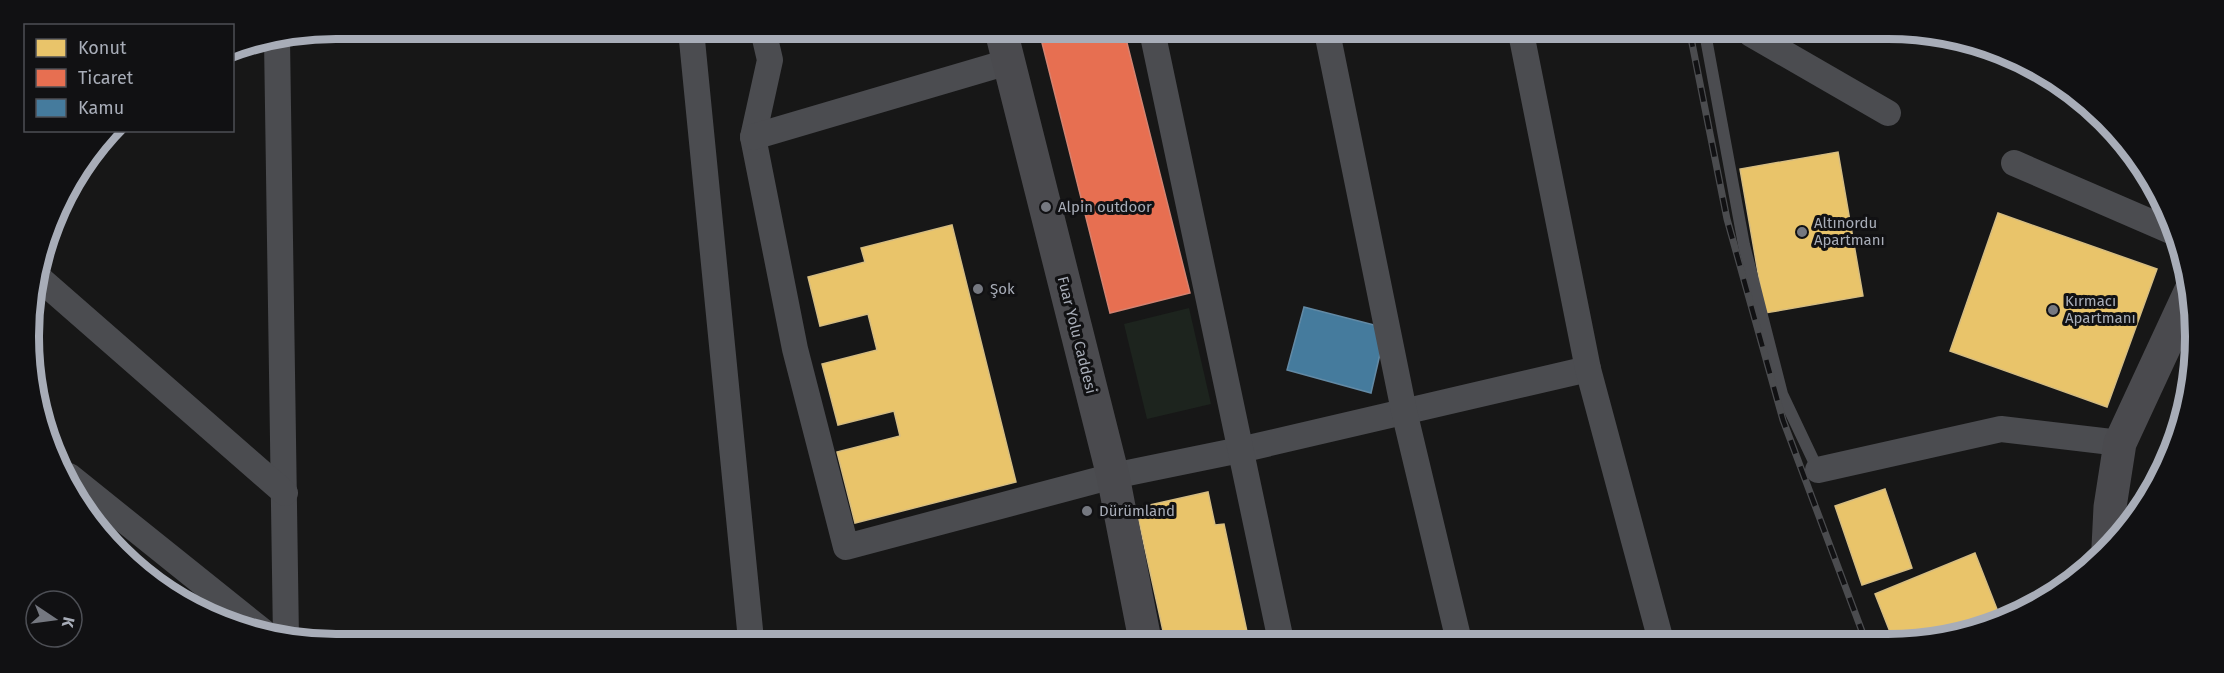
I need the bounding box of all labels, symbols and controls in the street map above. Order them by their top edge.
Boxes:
legend [24,24,234,132]
text: Konut [78,37,127,59]
text: Ticaret [78,67,134,89]
text: Kamu [78,97,124,119]
place label: Alpin outdoor [1058,198,1152,216]
marker: Alpin outdoor [1039,200,1053,214]
place label: Altınordu Apartmanı [1814,214,1885,249]
marker: Altınordu Apartmanı [1795,225,1809,239]
street label: Fuar Yolu Caddesi [1054,274,1100,396]
place label: Şok [990,280,1015,298]
marker: Şok [971,282,985,296]
place label: Kırmacı Apartmanı [2065,292,2136,327]
marker: Kırmacı Apartmanı [2046,303,2060,317]
place label: Dürümland [1099,502,1175,520]
marker: Dürümland [1080,504,1094,518]
north arrow [24,589,84,649]
text: K [58,615,79,630]

